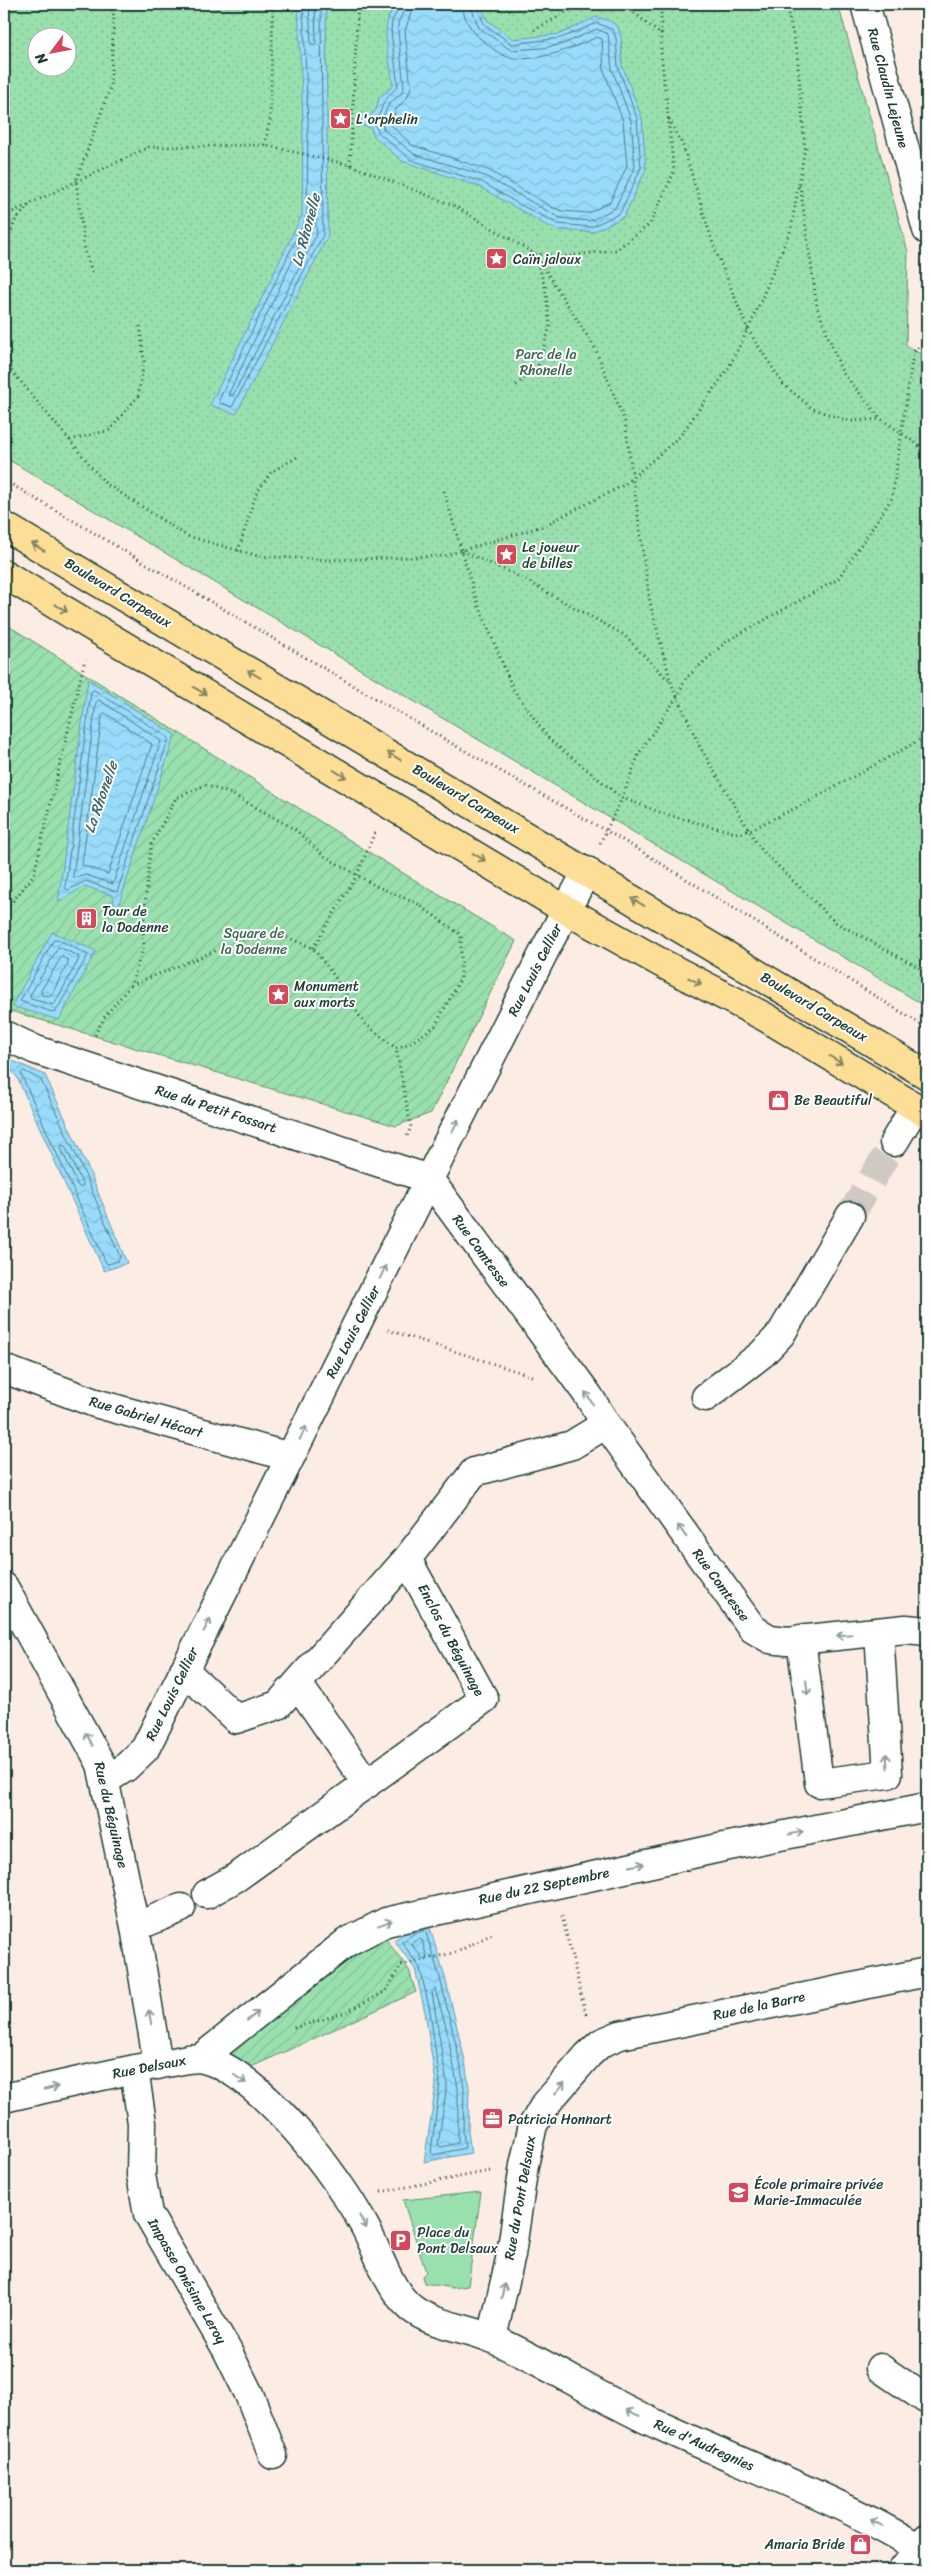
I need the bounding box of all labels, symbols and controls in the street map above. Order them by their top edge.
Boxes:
street label: Rue Claudin Lejeune [860,25,916,151]
north arrow [28,28,78,78]
text: N [28,48,55,70]
place icon: L'orphelin [328,107,352,131]
place label: L'orphelin [356,107,418,132]
water label: La Rhonelle [284,189,329,269]
place icon: Caïn jaloux [485,247,509,271]
place label: Caïn jaloux [513,247,582,272]
park label: Parc de la Rhonelle [515,342,577,383]
place label: Le joueur de billes [522,535,580,576]
one-way arrow [32,541,46,551]
place icon: Le joueur de billes [494,543,518,567]
street label: Boulevard Carpeaux [59,551,177,636]
one-way arrow [53,603,67,613]
one-way arrow [247,668,261,678]
one-way arrow [193,686,207,696]
one-way arrow [386,751,401,761]
water label: La Rhonelle [77,756,126,836]
street label: Boulevard Carpeaux [407,757,525,842]
one-way arrow [332,769,347,779]
one-way arrow [472,853,486,863]
one-way arrow [632,897,646,907]
place label: Tour de la Dodenne [102,899,169,940]
building icon: Tour de la Dodenne [74,907,98,931]
street label: Rue Louis Cellier [501,918,570,1021]
park label: Square de la Dodenne [221,921,287,962]
street label: Boulevard Carpeaux [755,965,873,1050]
place label: Monument aux morts [294,974,359,1015]
one-way arrow [687,976,702,986]
place icon: Monument aux morts [266,982,290,1006]
one-way arrow [829,1055,843,1065]
street label: Rue du Petit Fossart [152,1078,280,1140]
shop icon: Be Beautiful [766,1088,790,1112]
place label: Be Beautiful [794,1088,873,1113]
one-way arrow [451,1119,461,1134]
street label: Rue Comtesse [446,1209,516,1293]
one-way arrow [379,1265,388,1280]
street label: Rue Louis Cellier [319,1280,388,1383]
street label: Rue Gabriel Hécart [86,1389,207,1446]
one-way arrow [584,1391,595,1405]
one-way arrow [299,1426,308,1441]
one-way arrow [677,1524,687,1538]
street label: Rue Comtesse [686,1543,756,1627]
street label: Enclos du Béguinage [411,1579,491,1701]
one-way arrow [202,1618,212,1633]
one-way arrow [836,1630,852,1640]
street label: Rue Louis Cellier [138,1642,206,1745]
one-way arrow [802,1679,812,1695]
one-way arrow [84,1732,94,1747]
one-way arrow [883,1753,892,1769]
street label: Rue du Béguinage [87,1759,135,1871]
one-way arrow [788,1827,804,1837]
street label: Rue du 22 Septembre [476,1860,612,1912]
one-way arrow [628,1860,644,1869]
one-way arrow [377,1918,392,1927]
street label: Rue de la Barre [711,1984,807,2028]
one-way arrow [145,2009,155,2025]
one-way arrow [246,2011,259,2022]
street label: Rue Delsaux [110,2048,189,2086]
one-way arrow [233,2074,247,2084]
one-way arrow [554,2081,566,2094]
one-way arrow [43,2082,59,2092]
office icon: Patricia Honnart [480,2107,504,2131]
place label: Patricia Honnart [508,2107,612,2132]
street label: Rue du Pont Delsaux [497,2133,543,2262]
place label: École primaire privée Marie-Immaculée [754,2172,883,2213]
school or university icon: École primaire privée Marie-Immaculée [726,2180,750,2204]
street label: Impasse Onésime Leroy [140,2212,234,2350]
one-way arrow [358,2215,368,2229]
place label: Place du Pont Delsaux [417,2220,498,2261]
parking icon: Place du Pont Delsaux [389,2228,413,2252]
one-way arrow [499,2283,508,2299]
one-way arrow [626,2408,641,2417]
street label: Rue d'Audregnies [650,2412,758,2478]
one-way arrow [870,2518,885,2527]
place label: Amaria Bride [764,2532,845,2557]
shop icon: Amaria Bride [849,2532,873,2556]

